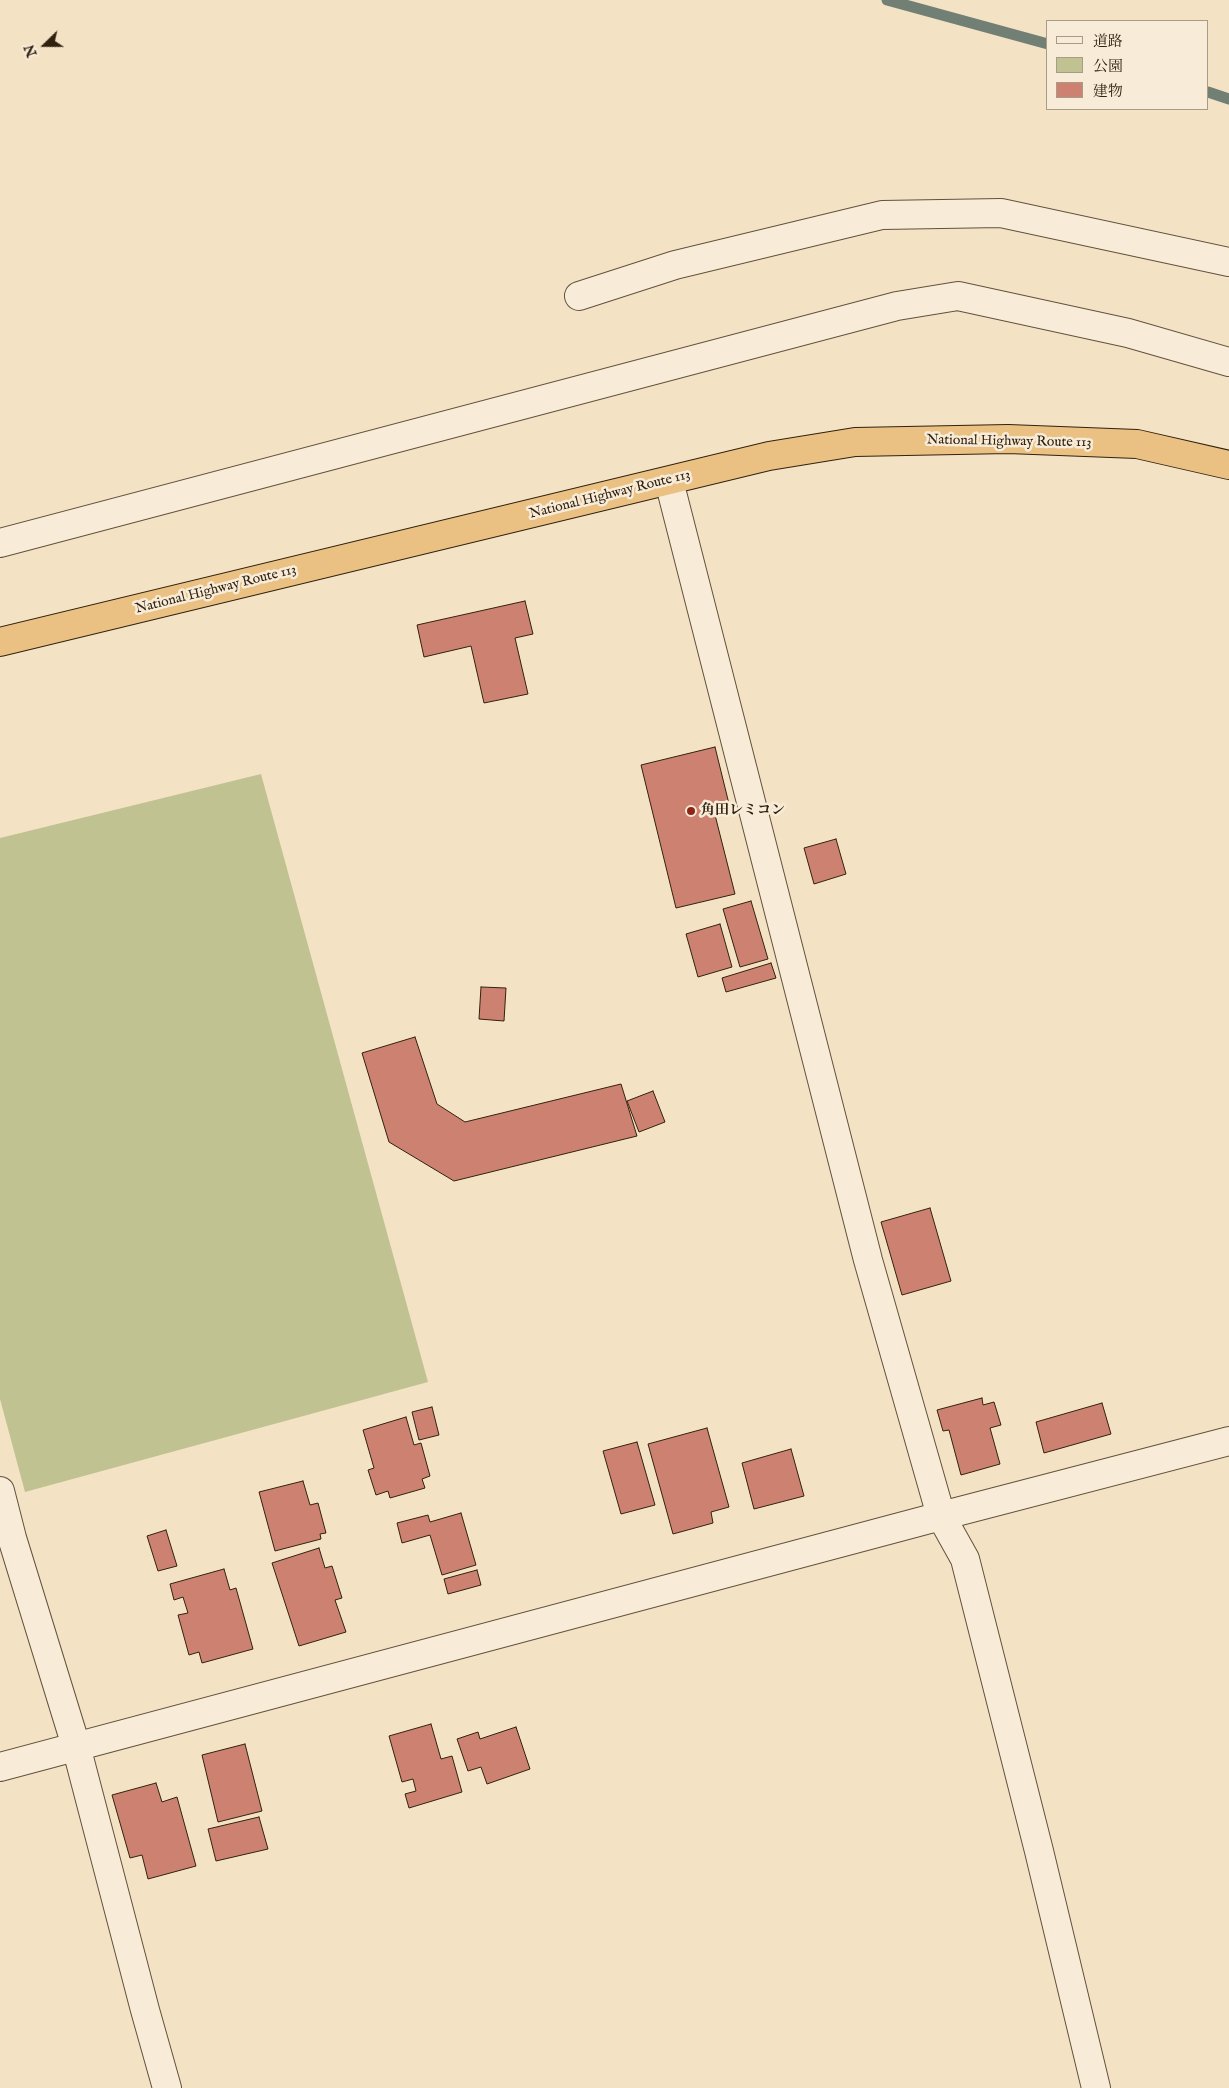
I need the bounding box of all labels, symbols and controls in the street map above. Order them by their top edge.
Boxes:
north arrow [20,20,70,70]
legend [1046,20,1209,110]
text: 道路 [1093,32,1123,51]
text: N [20,42,42,60]
text: 公園 [1093,57,1123,76]
text: 建物 [1093,82,1123,101]
street label: National Highway Route 113 [926,432,1092,452]
street label: National Highway Route 113 [528,467,692,523]
street label: National Highway Route 113 [134,562,298,618]
place label: 角田レミコン [701,803,785,819]
marker: 角田レミコン [685,805,697,817]

